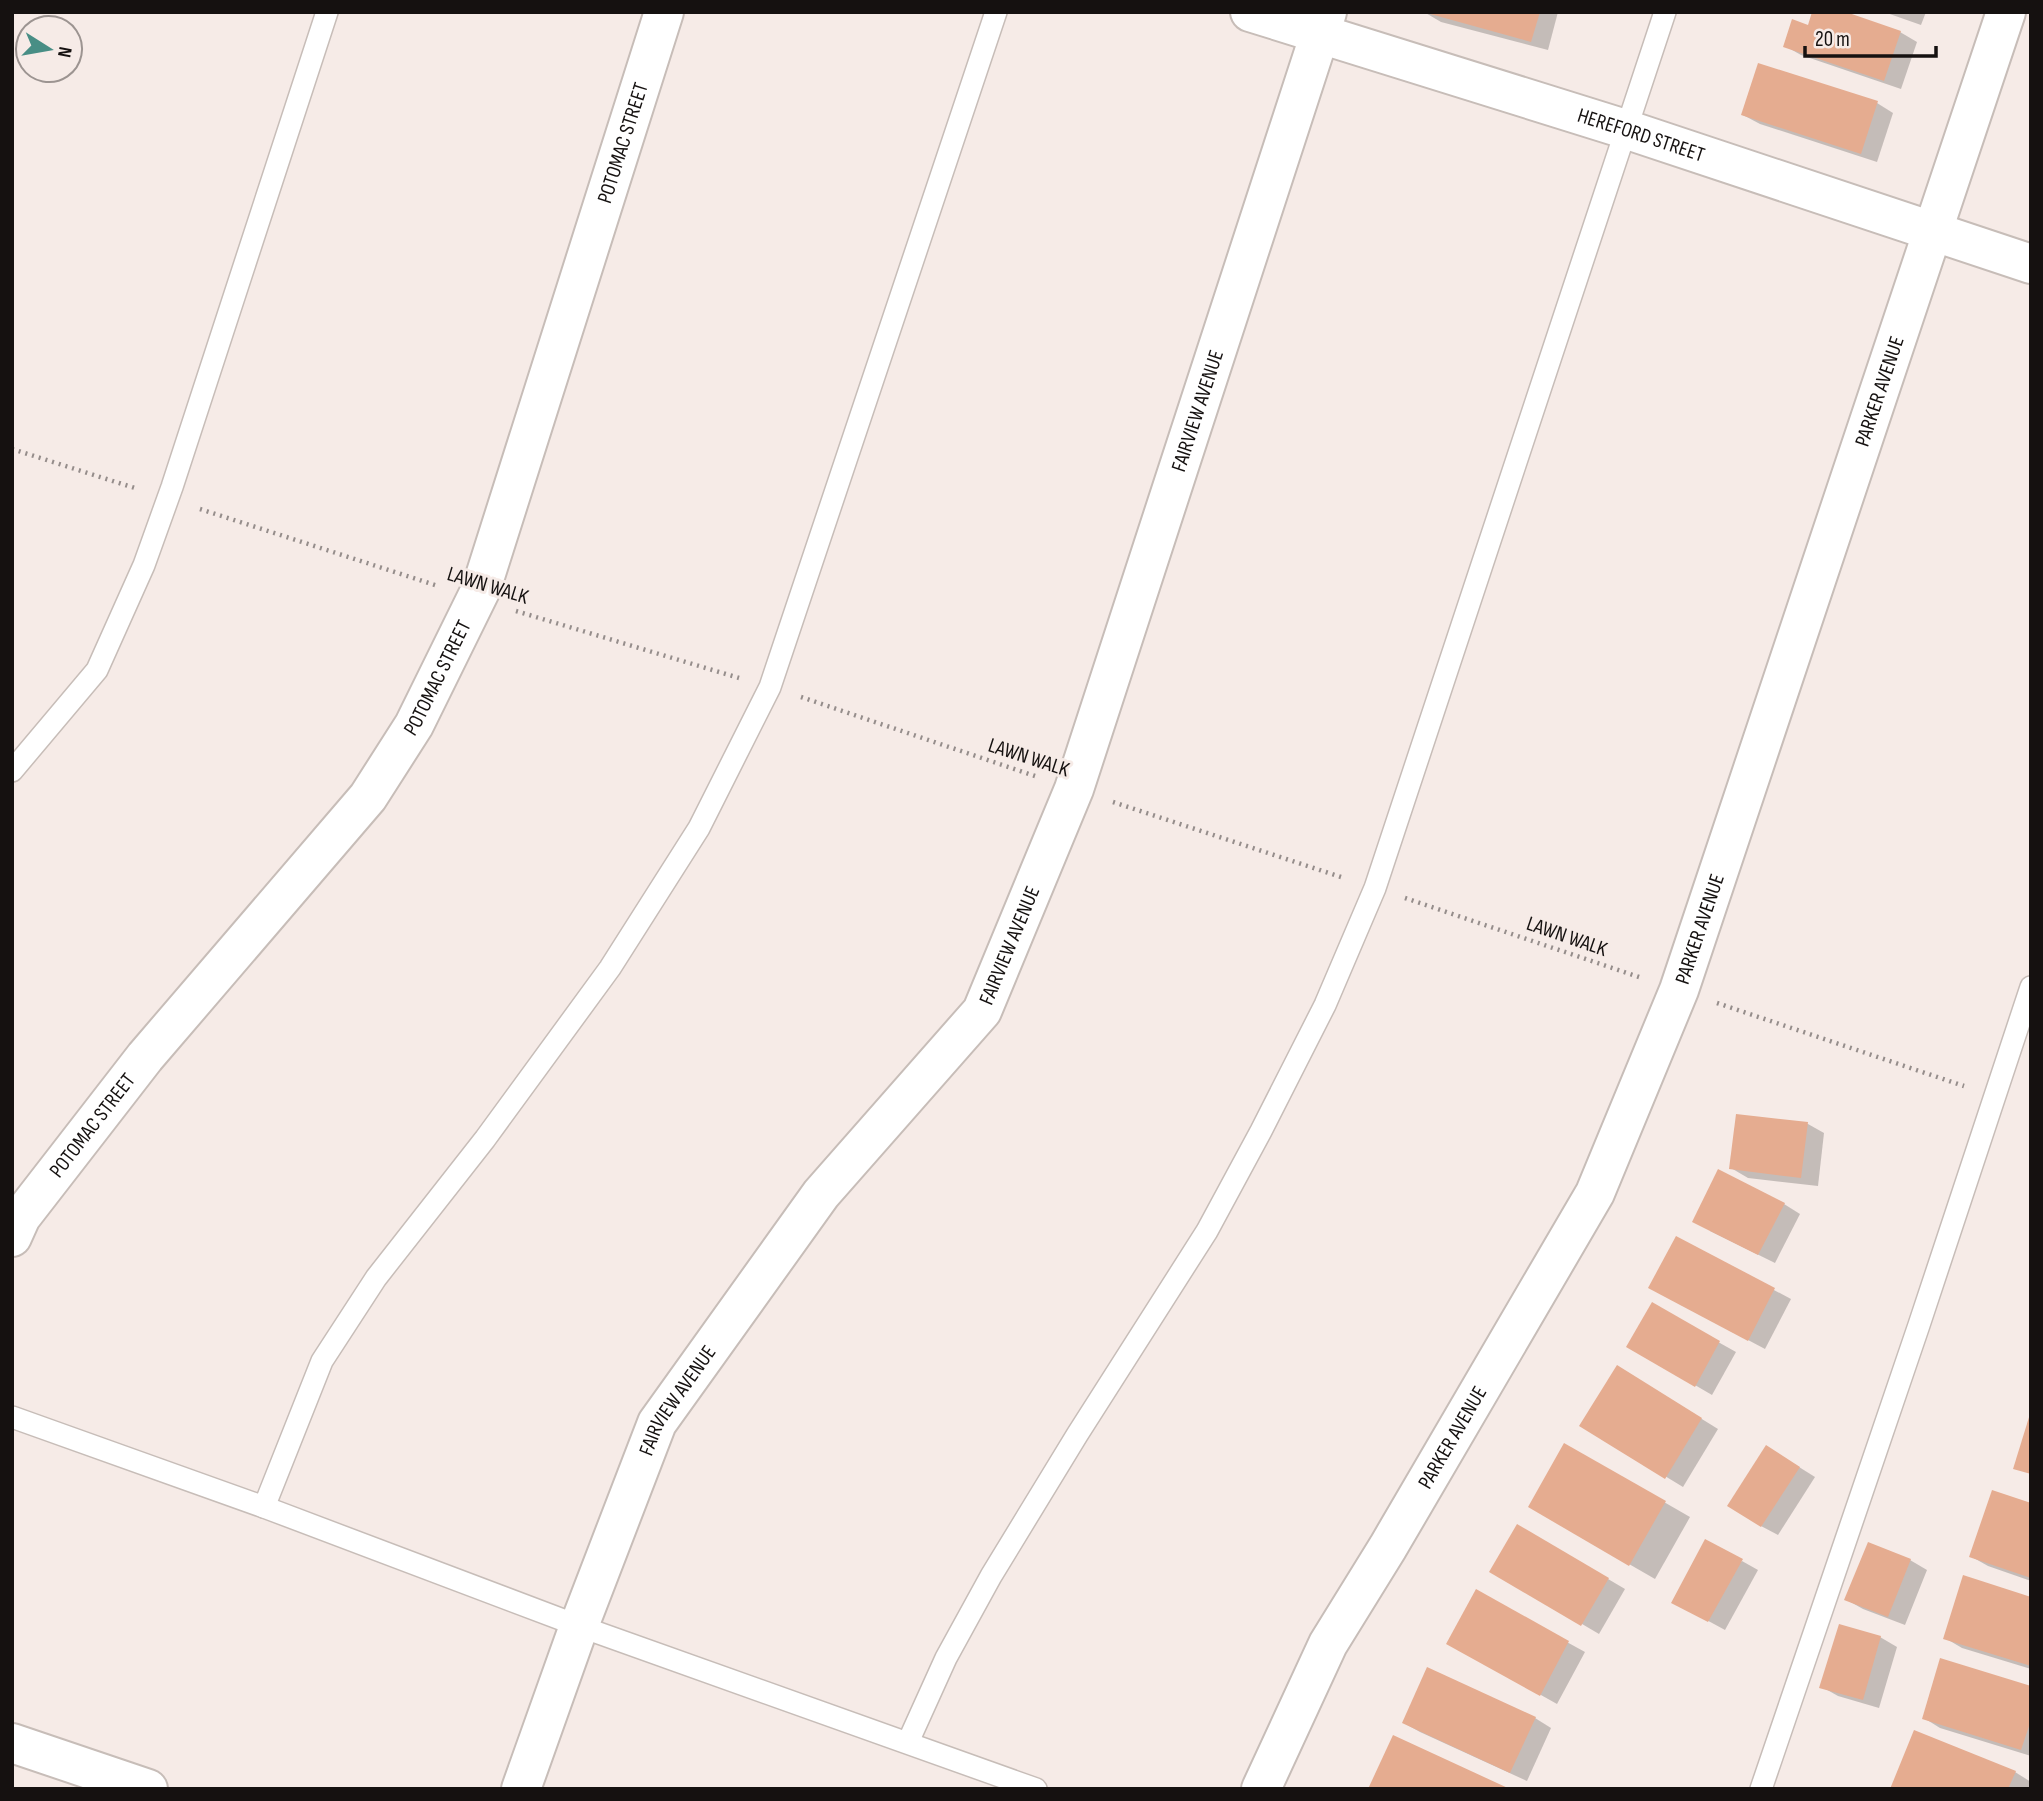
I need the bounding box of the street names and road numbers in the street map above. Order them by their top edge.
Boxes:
street label: POTOMAC STREET [592,79,654,206]
street label: HEREFORD STREET [1574,103,1708,168]
street label: PARKER AVENUE [1850,333,1910,450]
street label: FAIRVIEW AVENUE [1166,347,1229,475]
street label: LAWN WALK [444,561,532,610]
street label: POTOMAC STREET [399,616,477,740]
street label: LAWN WALK [985,733,1073,782]
street label: PARKER AVENUE [1670,871,1730,987]
street label: FAIRVIEW AVENUE [974,882,1045,1009]
street label: LAWN WALK [1523,911,1611,962]
street label: POTOMAC STREET [44,1068,141,1183]
street label: FAIRVIEW AVENUE [634,1341,722,1459]
street label: PARKER AVENUE [1413,1382,1492,1493]

